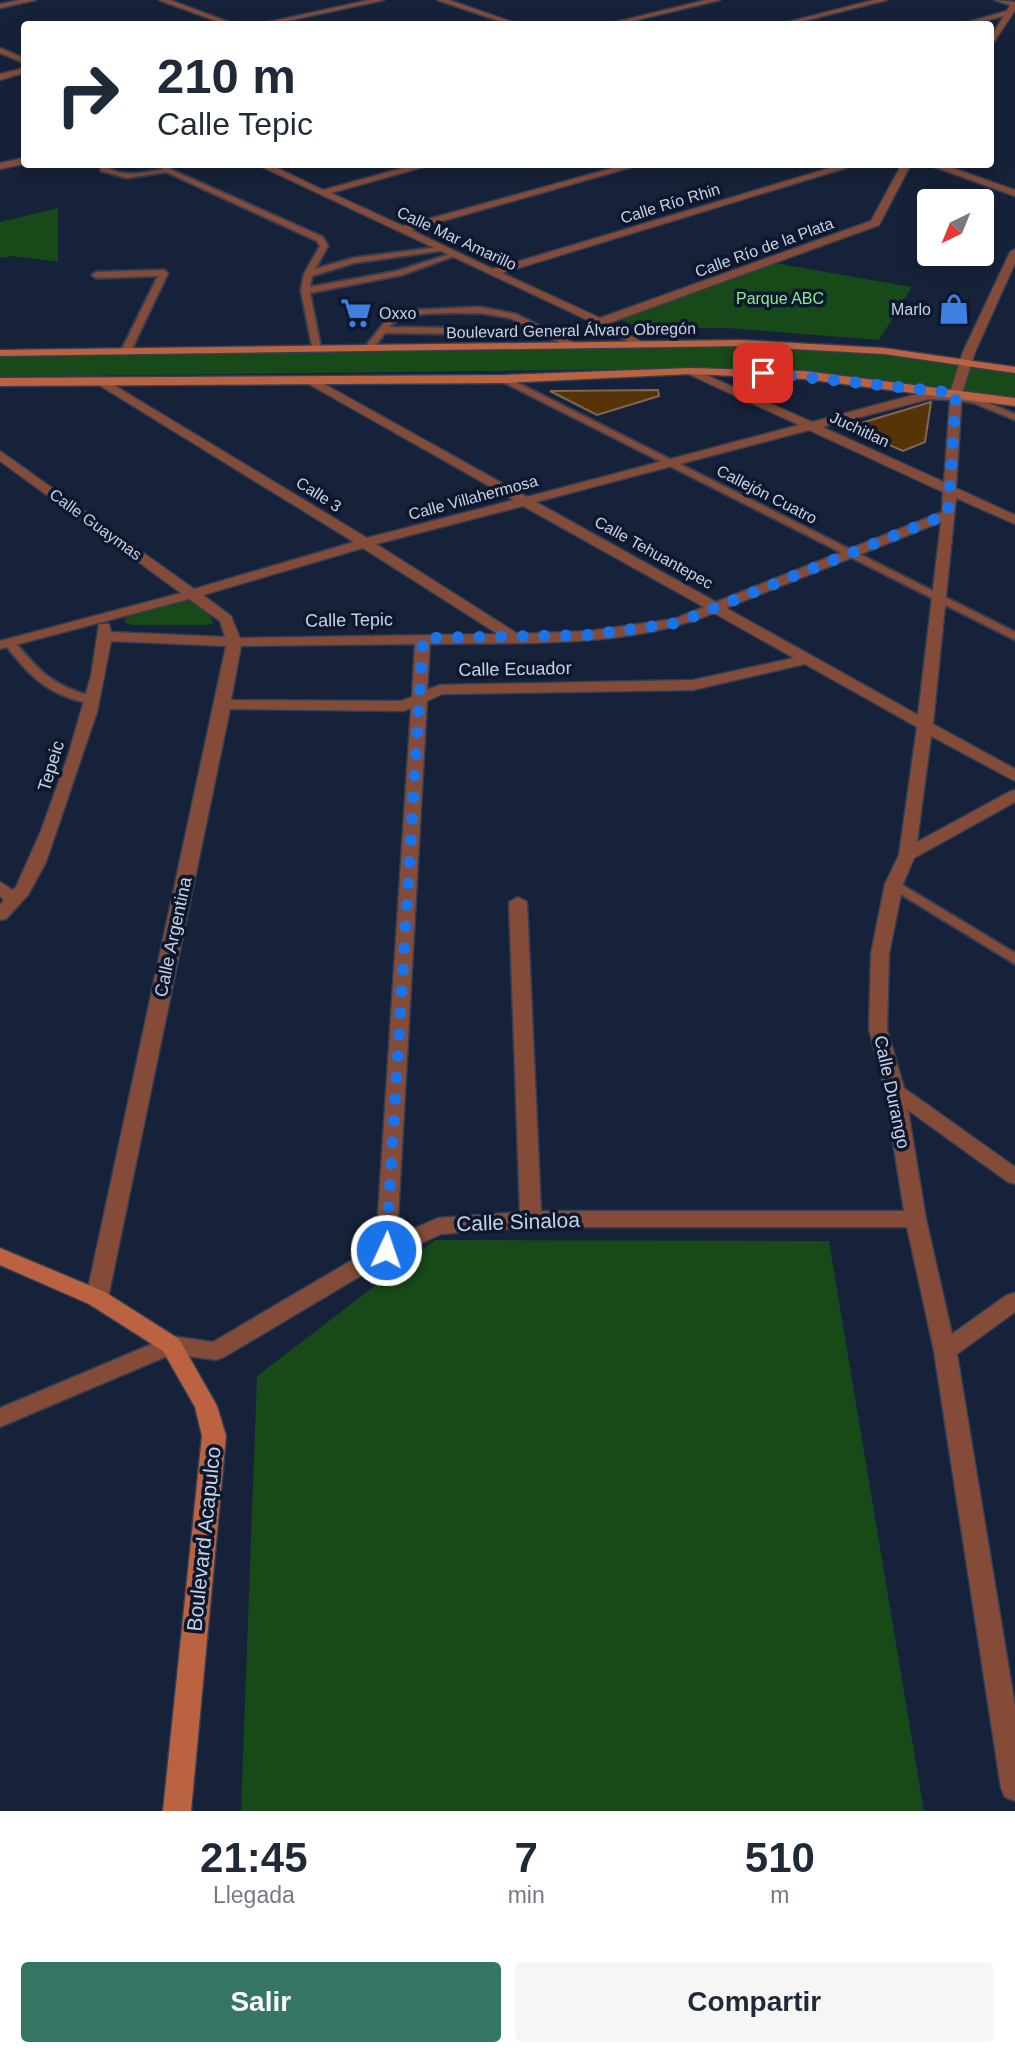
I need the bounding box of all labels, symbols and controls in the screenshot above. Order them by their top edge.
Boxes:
icon: right [42,49,133,140]
text: 210 m [157,49,296,103]
text: Calle Tepic [157,106,313,142]
street label: Calle Río Rhin [618,180,722,227]
north arrow [917,189,994,266]
map controls [917,189,994,266]
street label: Calle Mar Amarillo [394,203,519,274]
street label: Calle Río de la Plata [693,215,836,280]
park label: Parque ABC [736,290,824,307]
shop icon: Marlo [937,292,971,326]
supermarket icon: Oxxo [339,296,373,330]
place label: Marlo [891,301,931,318]
place label: Oxxo [379,305,416,322]
street label: Boulevard General Álvaro Obregón [446,319,696,341]
pin [733,343,793,403]
icon: arrive [744,354,782,392]
street label: Juchitlan [828,408,892,451]
street label: Callejón Cuatro [714,462,820,527]
street label: Calle Villahermosa [407,472,540,523]
street label: Calle 3 [293,474,344,515]
street label: Calle Guaymas [46,485,145,563]
street label: Calle Tehuantepec [592,513,716,592]
street label: Calle Tepic [305,609,393,631]
street label: Calle Ecuador [458,658,572,680]
street label: Tepeic [34,738,68,794]
street label: Calle Argentina [151,874,196,999]
street label: Calle Durango [870,1034,914,1150]
street label: Calle Sinaloa [456,1208,581,1235]
position arrow [349,1213,423,1287]
street label: Boulevard Acapulco [182,1445,225,1632]
text: 21:45 [200,1834,308,1881]
text: 7 [514,1834,538,1881]
text: 510 [745,1834,815,1881]
text: Llegada [213,1882,295,1908]
text: min [508,1882,545,1908]
text: m [770,1882,789,1908]
button: Salir [21,1962,501,2042]
button: Compartir [515,1962,994,2042]

